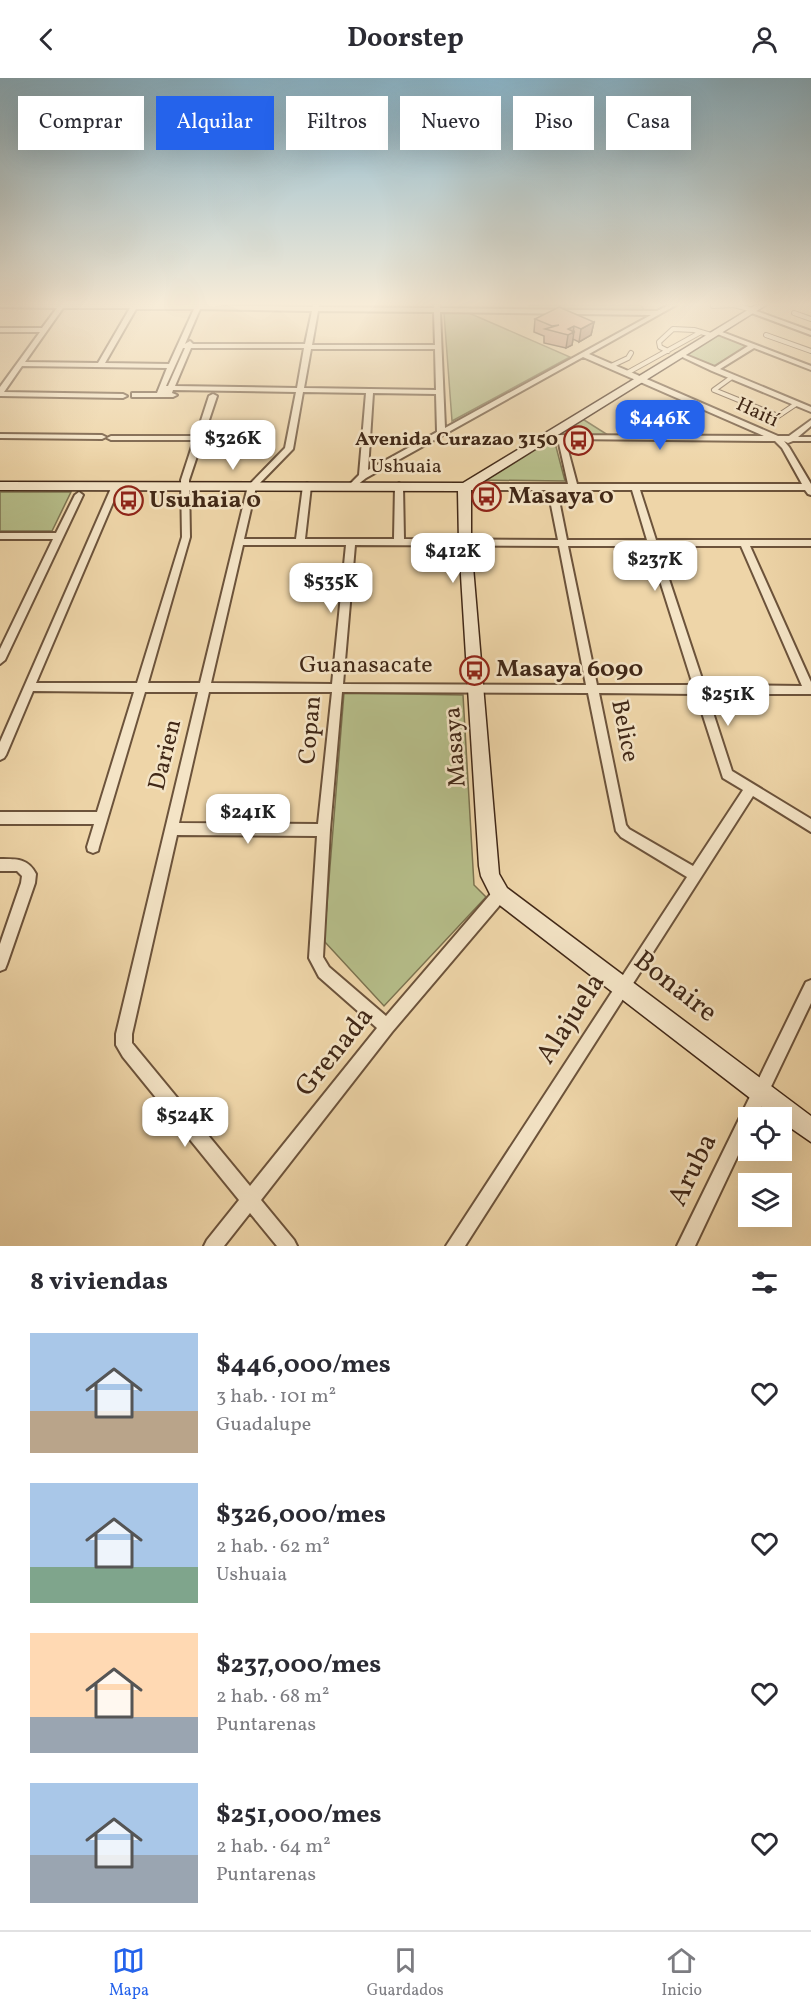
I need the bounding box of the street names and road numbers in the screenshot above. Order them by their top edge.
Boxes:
street label: Haití [731,391,783,435]
street label: Ushuaia [370,453,442,481]
street label: Guanasacate [299,649,433,683]
street label: Copan [291,694,331,766]
street label: Belice [601,697,647,765]
street label: Masaya [436,706,476,788]
street label: Darien [141,716,191,794]
street label: Bonaire [625,942,725,1032]
street label: Alajuela [527,966,615,1072]
street label: Grenada [287,999,383,1105]
street label: Aruba [659,1127,727,1213]

